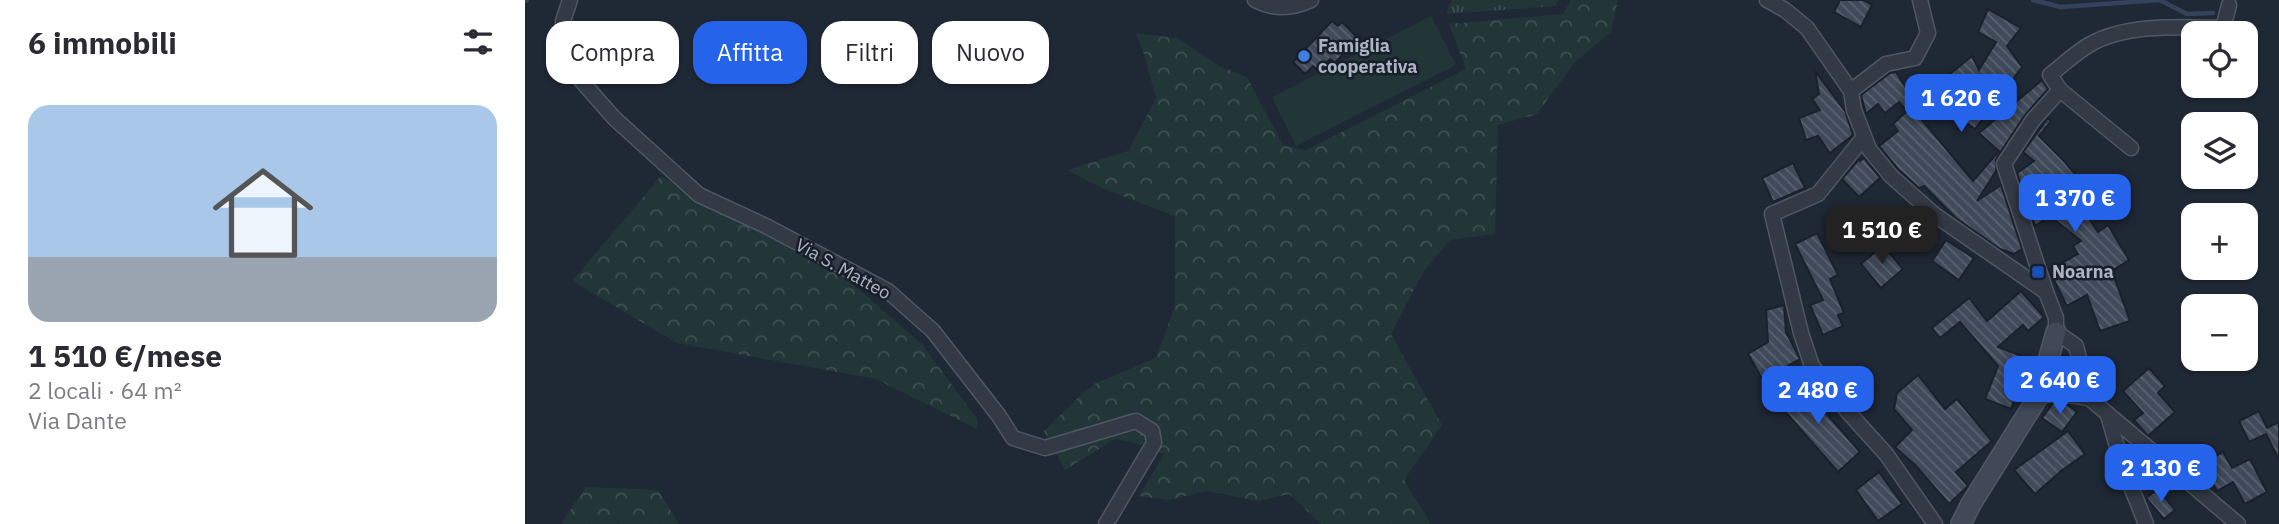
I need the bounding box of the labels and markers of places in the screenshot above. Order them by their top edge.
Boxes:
place label: Famiglia cooperativa [1318,34,1418,78]
marker: Famiglia cooperativa [1296,48,1312,64]
pin: 1 620 € [1896,74,2026,134]
pin: 1 370 € [2010,174,2140,234]
pin: 1 510 € [1817,206,1947,266]
place label: Noarna [2052,260,2114,283]
marker: Noarna [2030,264,2046,280]
pin: 2 640 € [1995,356,2125,416]
pin: 2 480 € [1753,366,1883,426]
pin: 2 130 € [2096,444,2226,504]

